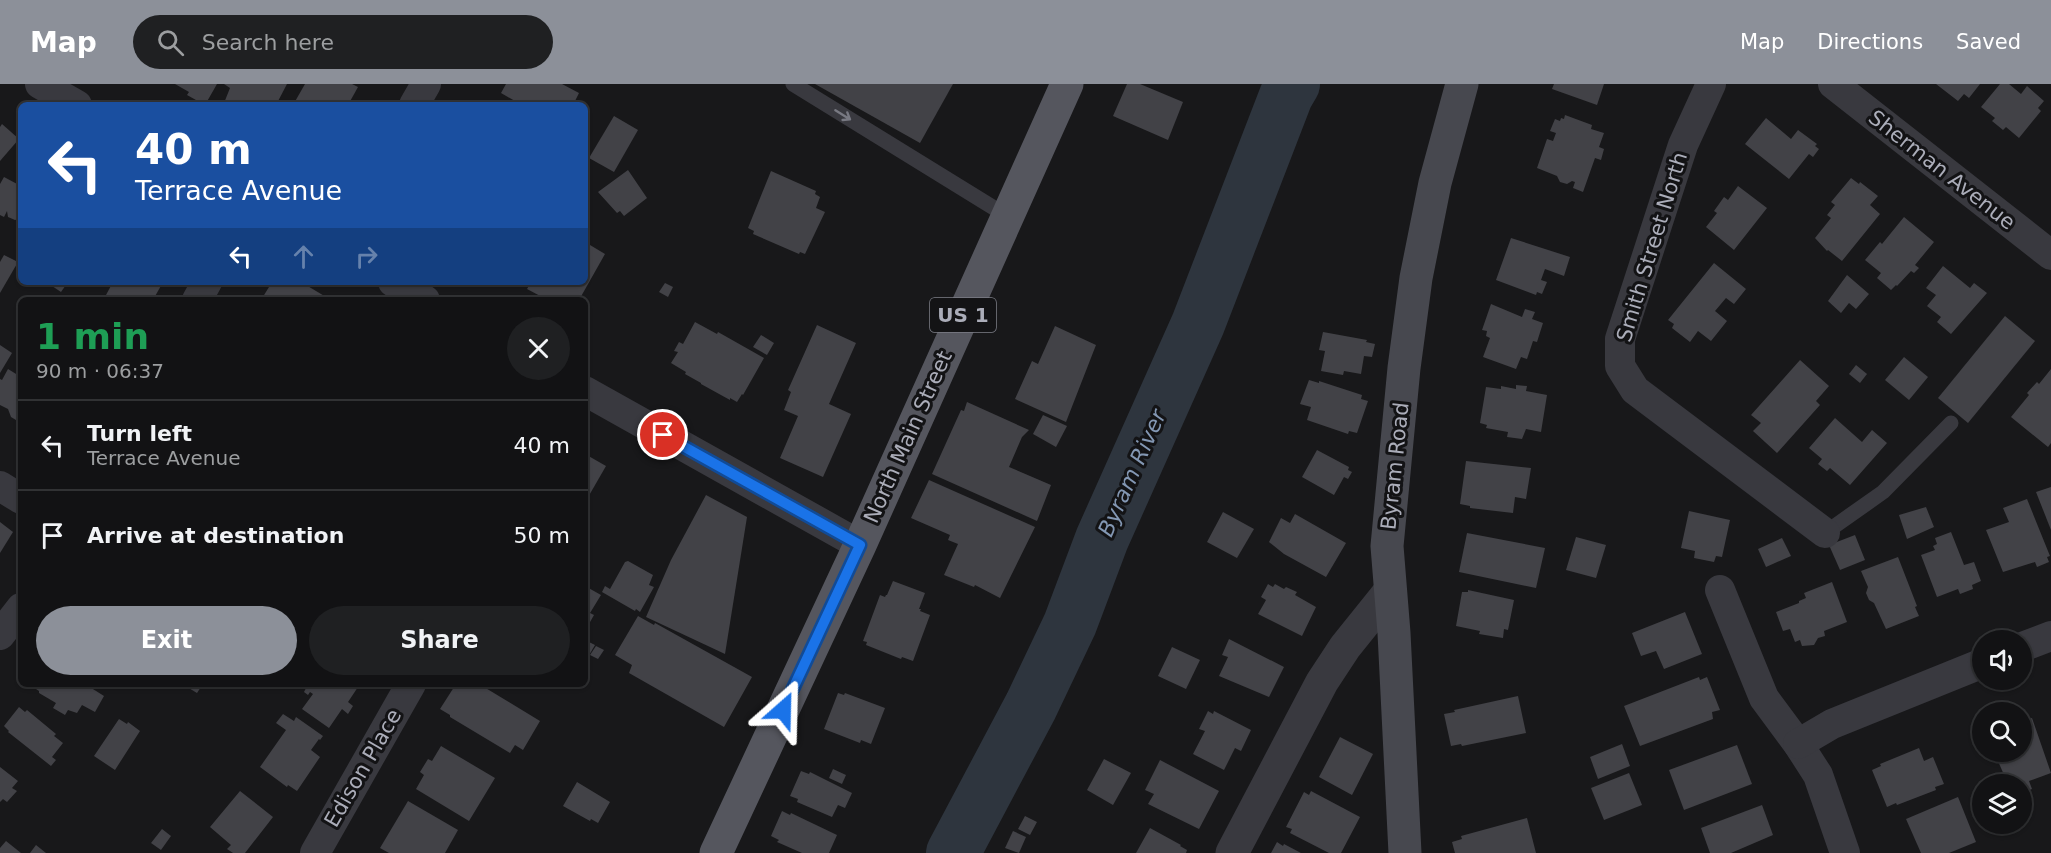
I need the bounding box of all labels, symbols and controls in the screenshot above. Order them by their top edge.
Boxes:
search box [133,15,553,69]
text: Map [30,26,97,59]
icon: search [154,26,187,59]
text: Search here [202,30,334,55]
text: Map [1740,30,1784,54]
text: Directions [1817,30,1923,54]
text: Saved [1956,30,2021,54]
street label: Sherman Avenue [1864,105,2020,235]
one-way arrow [834,109,851,121]
text: 40 m [135,125,252,174]
icon: left [36,126,114,204]
street label: Smith Street North [1612,149,1692,345]
text: Terrace Avenue [135,175,342,206]
icon: left [224,240,257,273]
icon: ahead [287,240,320,273]
icon: right [350,240,383,273]
road number: US 1 [930,298,996,332]
text: 1 min [36,316,149,357]
button: close [507,317,570,380]
street label: North Main Street [859,347,957,527]
text: 90 m · 06:37 [36,359,164,383]
street label: Byram Road [1376,401,1414,531]
water label: Byram River [1093,404,1172,540]
pin [637,409,688,460]
icon: arrive [646,418,679,451]
text: Turn left [87,421,192,446]
icon: left [36,429,69,462]
text: 40 m [514,433,570,458]
text: Terrace Avenue [87,446,240,470]
icon: arrive [36,519,69,552]
text: Arrive at destination [87,523,344,548]
text: 50 m [514,523,570,548]
button: Exit [36,606,297,675]
button: Share [309,606,570,675]
map controls [1972,630,2032,834]
button: sound [1972,630,2032,690]
position arrow [751,678,815,742]
button: search [1972,702,2032,762]
street label: Edison Place [320,705,406,831]
button: layers [1972,774,2032,834]

